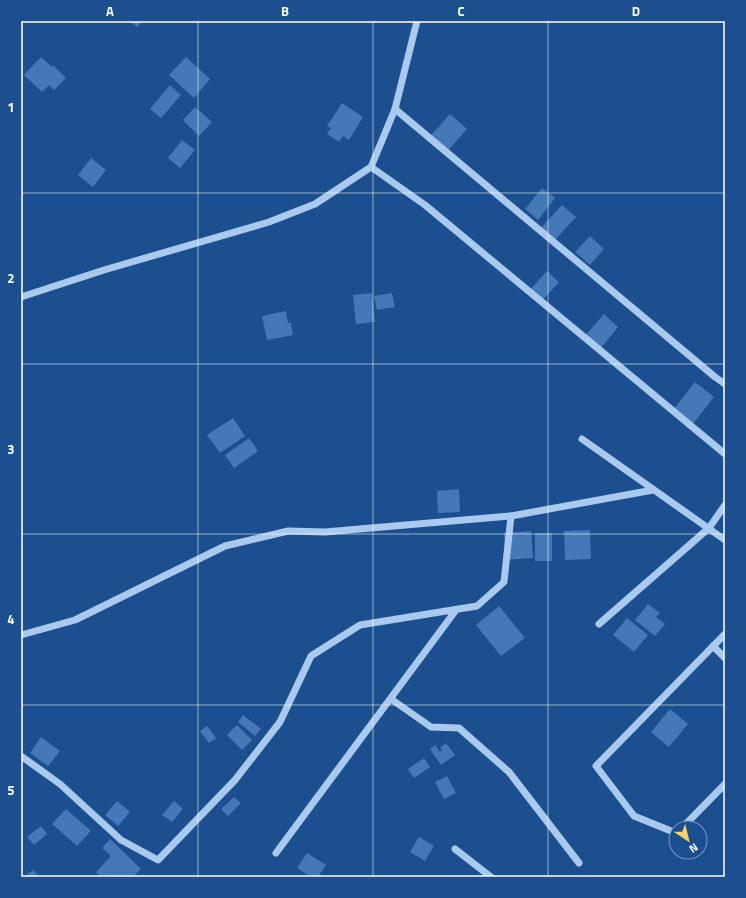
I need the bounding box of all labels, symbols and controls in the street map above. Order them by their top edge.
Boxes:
text: A [106,1,114,21]
text: B [281,1,289,21]
text: C [457,1,465,21]
text: D [632,1,640,21]
text: 1 [7,97,15,117]
text: 2 [7,268,15,288]
text: 3 [7,439,15,459]
text: 4 [7,609,15,629]
text: 5 [7,780,15,800]
north arrow [668,820,708,860]
text: N [686,839,701,857]

